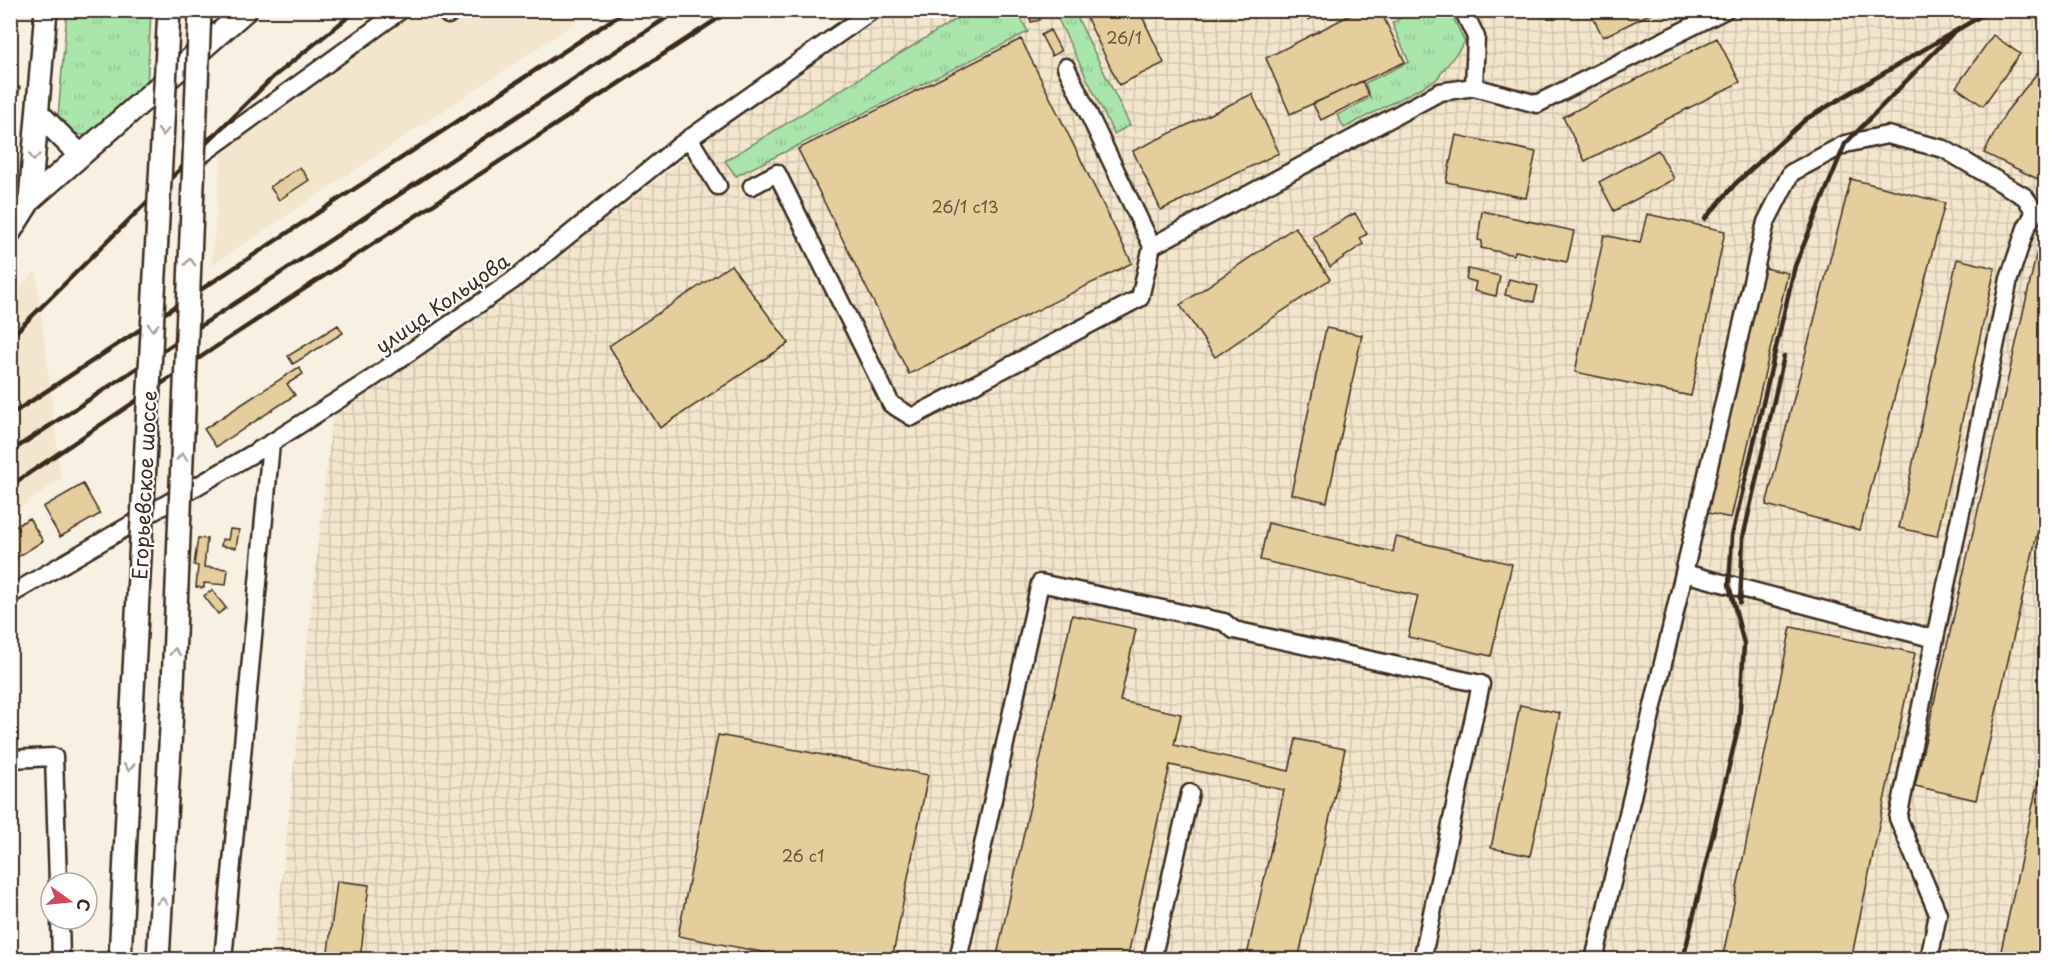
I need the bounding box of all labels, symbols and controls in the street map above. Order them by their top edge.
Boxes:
house number: 26/1 [1106,25,1142,49]
one-way arrow [156,127,169,136]
one-way arrow [28,152,41,161]
house number: 26/1 с13 [932,194,999,218]
street label: улица Кольцова [369,245,516,361]
one-way arrow [184,258,197,267]
one-way arrow [146,322,159,331]
street label: Егорьевское шоссе [124,390,164,580]
one-way arrow [176,452,189,461]
one-way arrow [168,647,181,656]
one-way arrow [123,763,136,772]
house number: 26 с1 [782,843,824,867]
north arrow [39,871,99,931]
text: С [71,896,98,914]
one-way arrow [155,897,168,906]

